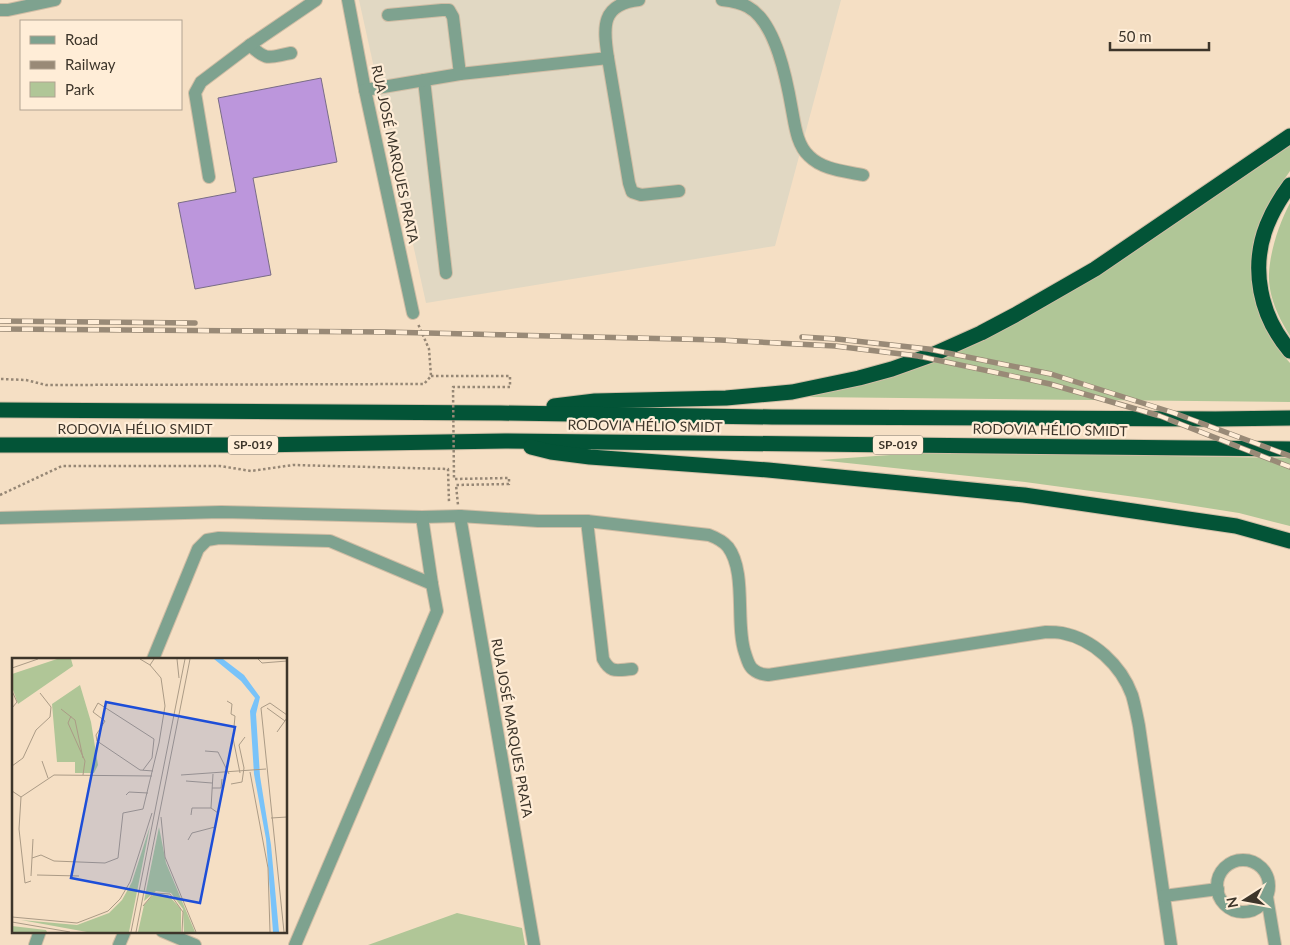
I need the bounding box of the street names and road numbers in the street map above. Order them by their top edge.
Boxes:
street label: RUA JOSÉ MARQUES PRATA [368,63,423,245]
street label: RODOVIA HÉLIO SMIDT [567,416,723,435]
street label: RODOVIA HÉLIO SMIDT [57,420,213,437]
street label: RODOVIA HÉLIO SMIDT [972,420,1128,439]
road number: SP-019 [228,436,278,454]
road number: SP-019 [873,436,923,454]
street label: RUA JOSÉ MARQUES PRATA [488,637,537,819]

